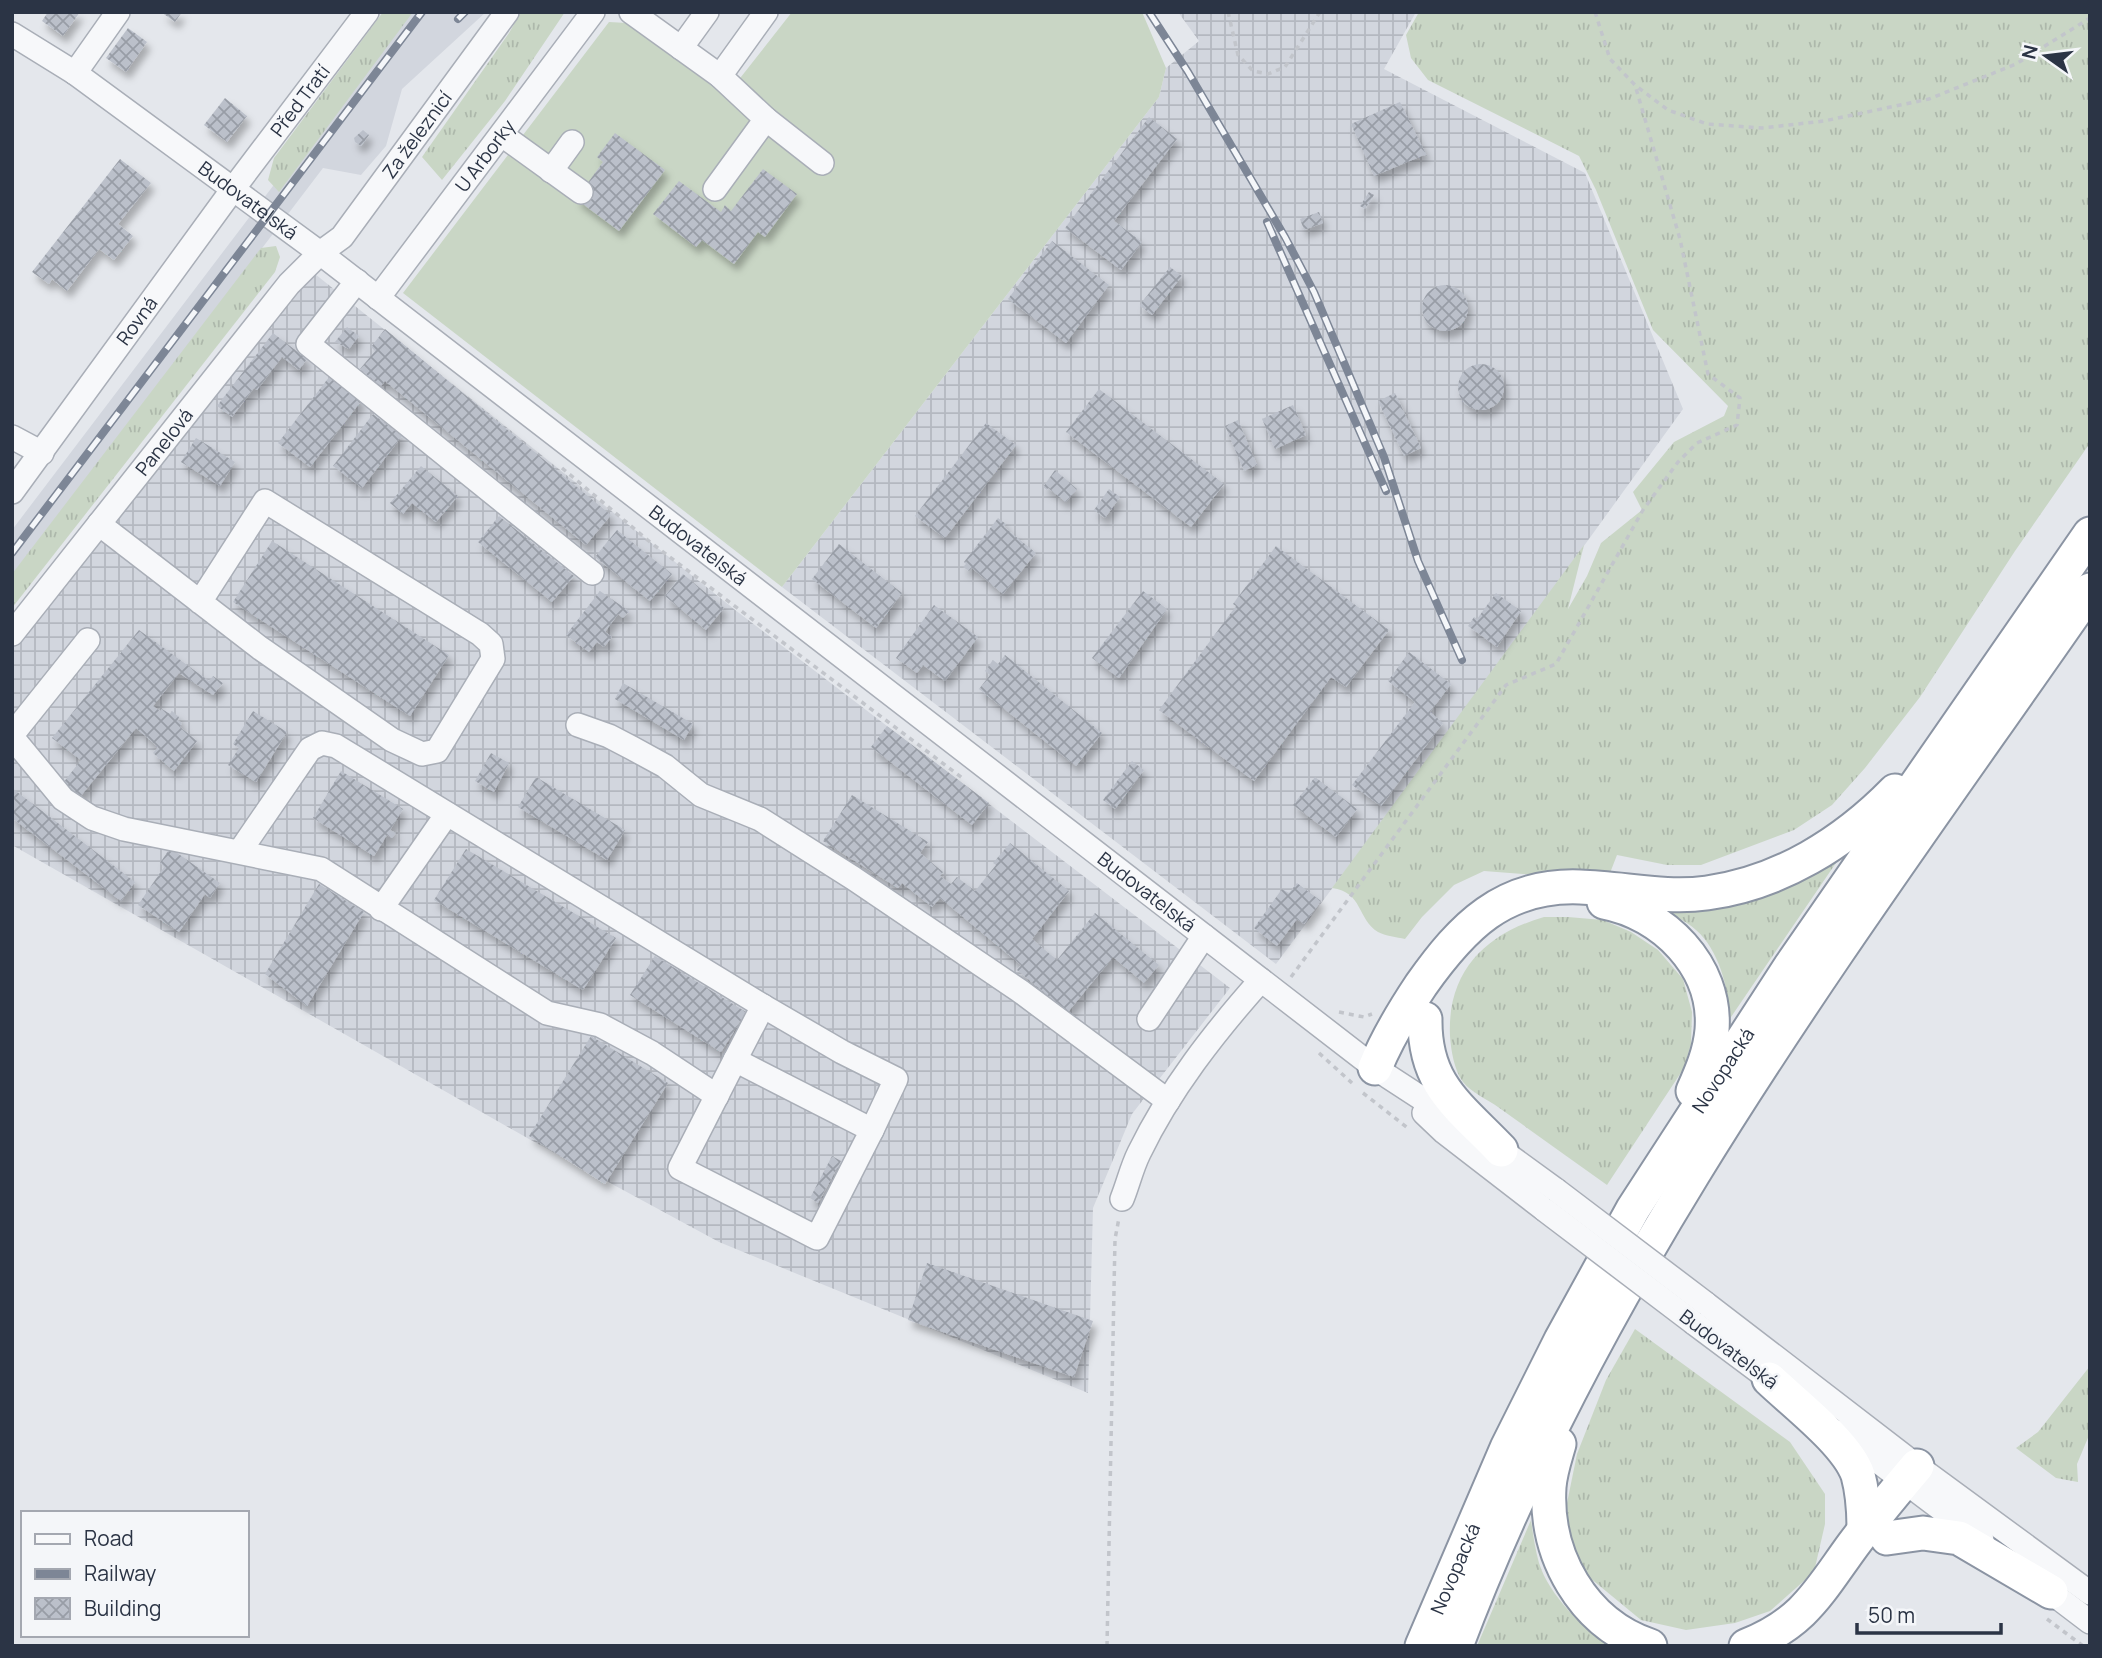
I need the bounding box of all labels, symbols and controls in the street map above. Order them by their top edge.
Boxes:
north arrow [2011,21,2081,91]
text: N [2015,42,2044,62]
street label: Před Tratí [264,59,336,142]
street label: Za železnicí [376,86,458,184]
street label: U Arborky [449,114,521,197]
street label: Budovatelská [193,155,303,246]
street label: Rovná [110,291,163,350]
street label: Panelová [129,403,199,481]
street label: Budovatelská [644,499,753,591]
street label: Budovatelská [1092,846,1201,938]
street label: Novopacká [1686,1023,1760,1118]
street label: Budovatelská [1674,1303,1784,1395]
legend [21,1511,248,1637]
street label: Novopacká [1424,1519,1486,1618]
text: Road [84,1524,134,1552]
text: Railway [84,1559,156,1587]
scale bar [1857,1592,2000,1636]
text: Building [84,1594,161,1622]
text: 50 m [1868,1601,1915,1629]

